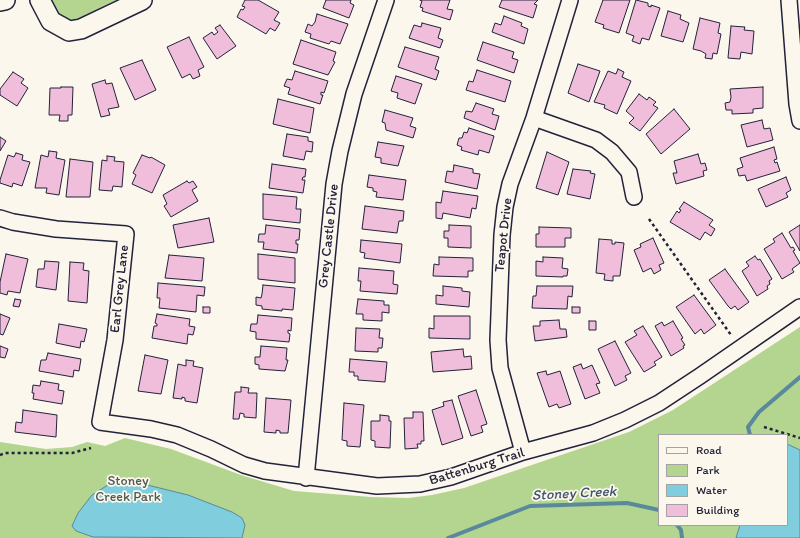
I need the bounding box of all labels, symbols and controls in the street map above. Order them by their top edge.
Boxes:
street label: Grey Castle Drive [315,183,343,289]
street label: Teapot Drive [492,197,516,273]
street label: Earl Grey Lane [107,244,133,334]
legend [658,434,788,526]
text: Road [696,443,722,457]
street label: Battenburg Trail [427,444,527,490]
text: Park [696,463,720,477]
park label: Stoney Creek Park [95,473,161,506]
water label: Stoney Creek [531,483,617,505]
text: Water [696,483,727,497]
text: Building [696,503,739,517]

